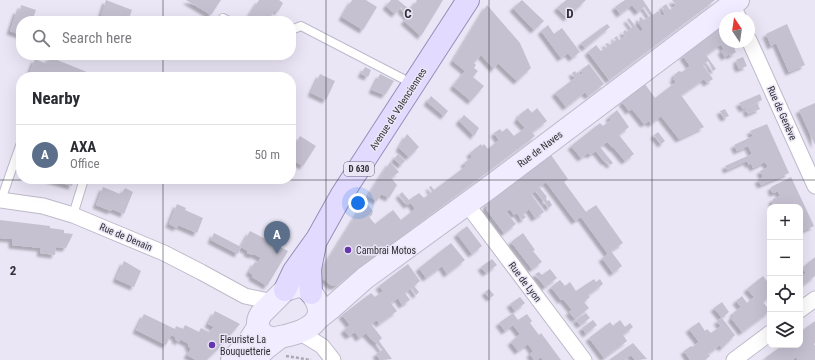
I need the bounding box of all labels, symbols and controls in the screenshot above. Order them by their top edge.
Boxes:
text: C [404,6,412,21]
text: D [566,6,574,21]
north arrow [719,12,755,48]
search box [16,16,296,60]
icon: search [30,27,52,49]
text: Search here [62,29,132,47]
street label: Avenue de Valenciennes [367,66,429,152]
street label: Rue de Genève [765,84,799,142]
text: Nearby [32,88,80,108]
street label: Rue de Naves [515,128,565,169]
text: AXA [70,138,96,156]
text: A [41,147,49,162]
text: 50 m [254,147,280,162]
text: Office [70,156,100,171]
road number: D 630 [344,162,374,176]
your location [348,193,368,213]
map controls [767,204,803,348]
button: + [767,204,803,240]
street label: Rue de Denain [98,221,154,253]
pin: A [264,221,290,254]
button: − [767,240,803,276]
marker: Cambrai Motos [343,245,353,255]
place label: Cambrai Motos [356,245,417,256]
street label: Rue de Lyon [506,260,544,304]
text: 2 [10,263,17,278]
button: locate [767,276,803,312]
button: layers [767,312,803,348]
place label: Fleuriste La Bouquetterie [220,334,271,357]
marker: Fleuriste La Bouquetterie [207,340,217,350]

